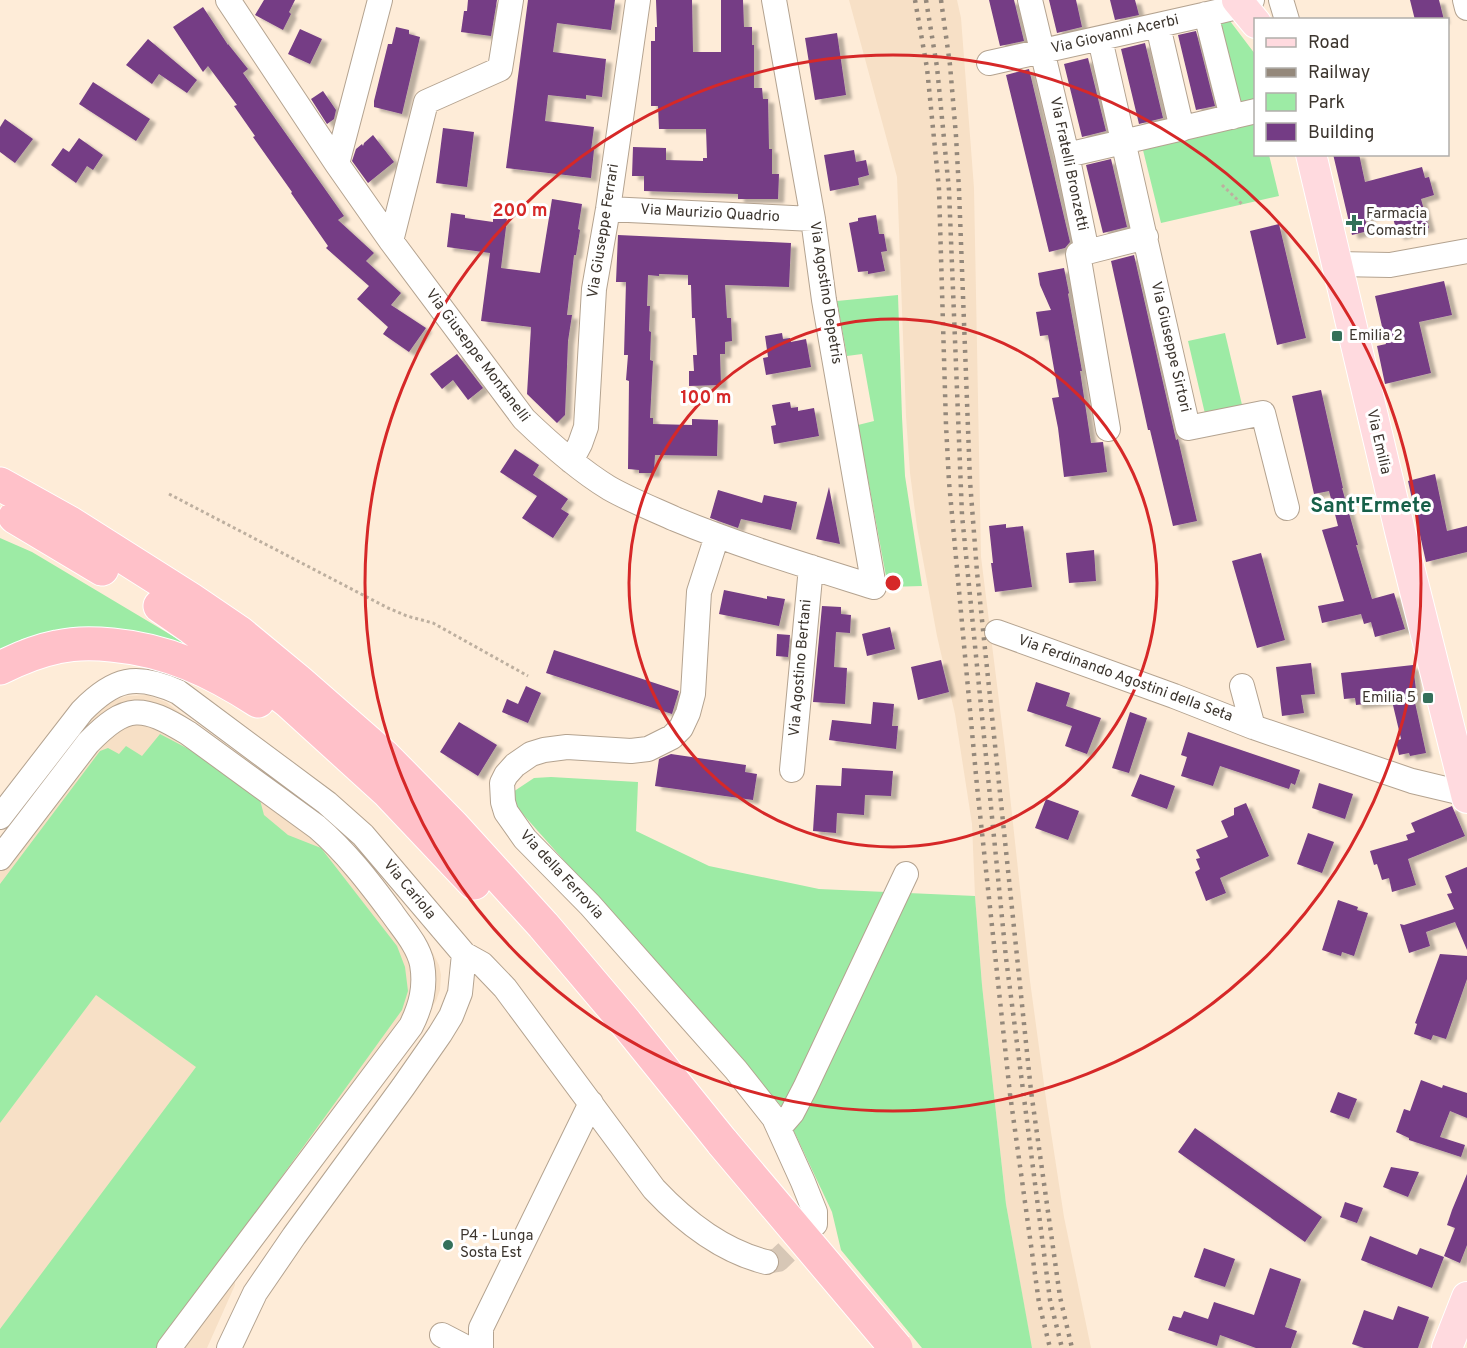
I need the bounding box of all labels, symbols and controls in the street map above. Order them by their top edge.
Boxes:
street label: Via Giovanni Acerbi [1049,11,1181,59]
legend [1254,18,1449,156]
text: Road [1308,32,1350,55]
text: Railway [1308,62,1370,85]
text: Park [1308,92,1345,115]
street label: Via Fratelli Bronzetti [1045,95,1091,233]
text: Building [1308,122,1374,145]
street label: Via Giuseppe Ferrari [584,162,624,300]
text: 200 m [492,200,548,223]
street label: Via Maurizio Quadrio [640,201,780,227]
place label: Farmacia Comastri [1366,205,1427,241]
marker: Farmacia Comastri [1347,216,1361,230]
street label: Via Agostino Depetris [804,220,846,366]
street label: Via Giuseppe Sirtori [1146,280,1194,414]
street label: Via Giuseppe Montanelli [421,286,533,426]
place label: Emilia 2 [1349,327,1403,346]
marker: Emilia 2 [1330,329,1344,343]
text: 100 m [680,387,732,410]
street label: Via Emilia [1361,408,1395,476]
district label: Sant'Ermete [1310,493,1432,520]
centre of rings [883,573,903,593]
street label: Via Agostino Bertani [786,599,816,737]
street label: Via Ferdinando Agostini della Seta [1015,631,1235,727]
place label: Emilia 5 [1362,689,1416,708]
marker: Emilia 5 [1421,691,1435,705]
street label: Via della Ferrovia [515,826,607,924]
street label: Via Cariola [378,856,440,924]
place label: P4 - Lunga Sosta Est [460,1227,533,1263]
marker: P4 - Lunga Sosta Est [441,1238,455,1252]

